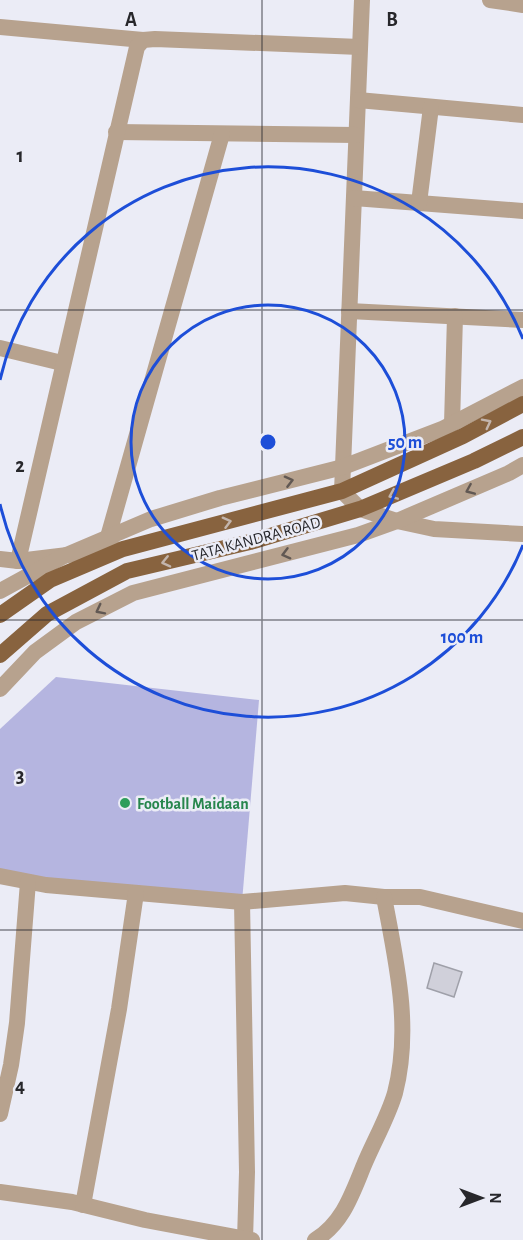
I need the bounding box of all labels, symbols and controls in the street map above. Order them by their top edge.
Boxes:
text: A [125,10,137,30]
text: B [386,10,398,30]
text: 1 [16,146,24,166]
one-way arrow [480,419,491,430]
centre of rings [258,432,278,452]
text: 50 m [388,434,422,452]
text: 2 [15,456,25,476]
one-way arrow [283,475,293,488]
one-way arrow [465,483,476,495]
one-way arrow [388,488,399,500]
street label: TATA KANDRA ROAD [190,514,322,564]
one-way arrow [222,516,232,529]
one-way arrow [281,546,291,559]
one-way arrow [161,555,171,568]
one-way arrow [96,603,107,614]
text: 100 m [441,629,483,647]
text: 3 [16,766,24,786]
marker: Football Maidaan [118,796,132,810]
place label: Football Maidaan [137,796,249,812]
text: 4 [15,1076,25,1096]
north arrow [451,1168,511,1228]
text: N [487,1192,503,1204]

